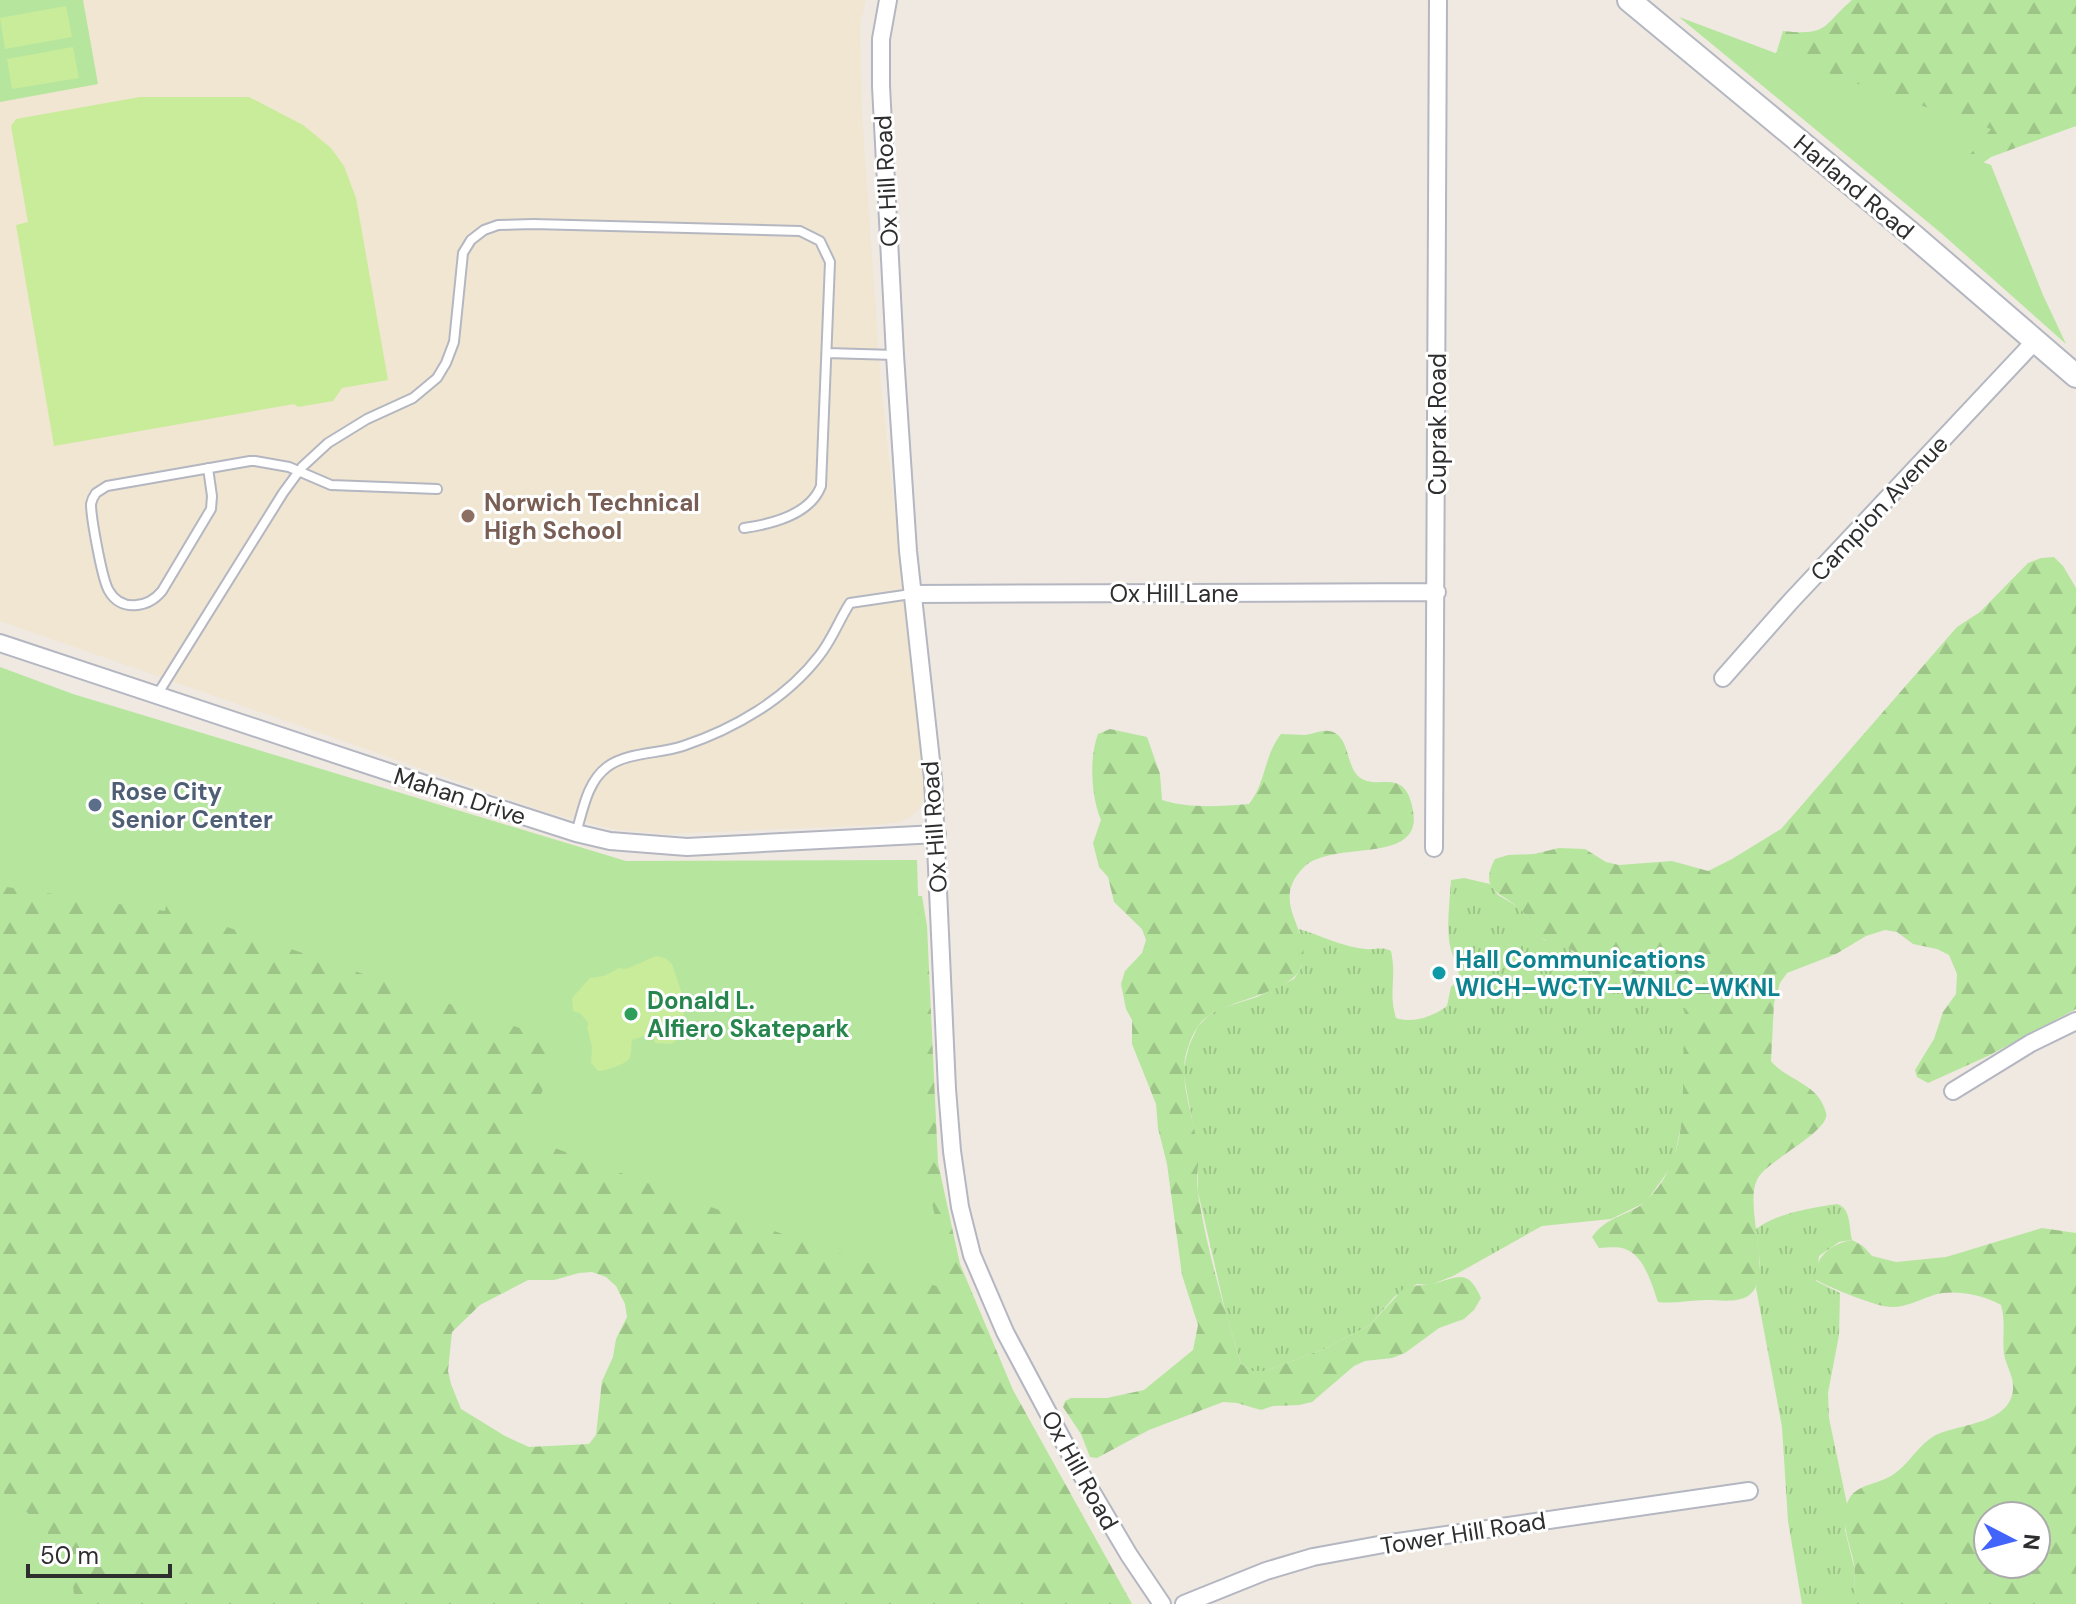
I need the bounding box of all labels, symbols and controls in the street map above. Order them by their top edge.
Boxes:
street label: Ox Hill Road [867,114,905,248]
street label: Harland Road [1787,128,1921,246]
street label: Cuprak Road [1422,353,1453,495]
street label: Campion Avenue [1803,429,1955,587]
place label: Norwich Technical High School [484,487,700,546]
marker: Norwich Technical High School [459,507,477,525]
street label: Ox Hill Lane [1109,578,1239,609]
street label: Mahan Drive [390,760,530,832]
street label: Ox Hill Road [914,760,954,894]
place label: Rose City Senior Center [111,776,273,835]
marker: Rose City Senior Center [86,796,104,814]
place label: Hall Communications WICH–WCTY–WNLC–WKNL [1455,944,1781,1003]
marker: Hall Communications WICH–WCTY–WNLC–WKNL [1430,964,1448,982]
place label: Donald L. Alfiero Skatepark [647,985,849,1044]
marker: Donald L. Alfiero Skatepark [622,1005,640,1023]
street label: Ox Hill Road [1034,1405,1126,1535]
north arrow [1972,1500,2052,1580]
street label: Tower Hill Road [1378,1505,1548,1561]
scale bar [28,1528,170,1578]
text: N [2016,1533,2047,1552]
text: 50 m [40,1540,99,1571]

